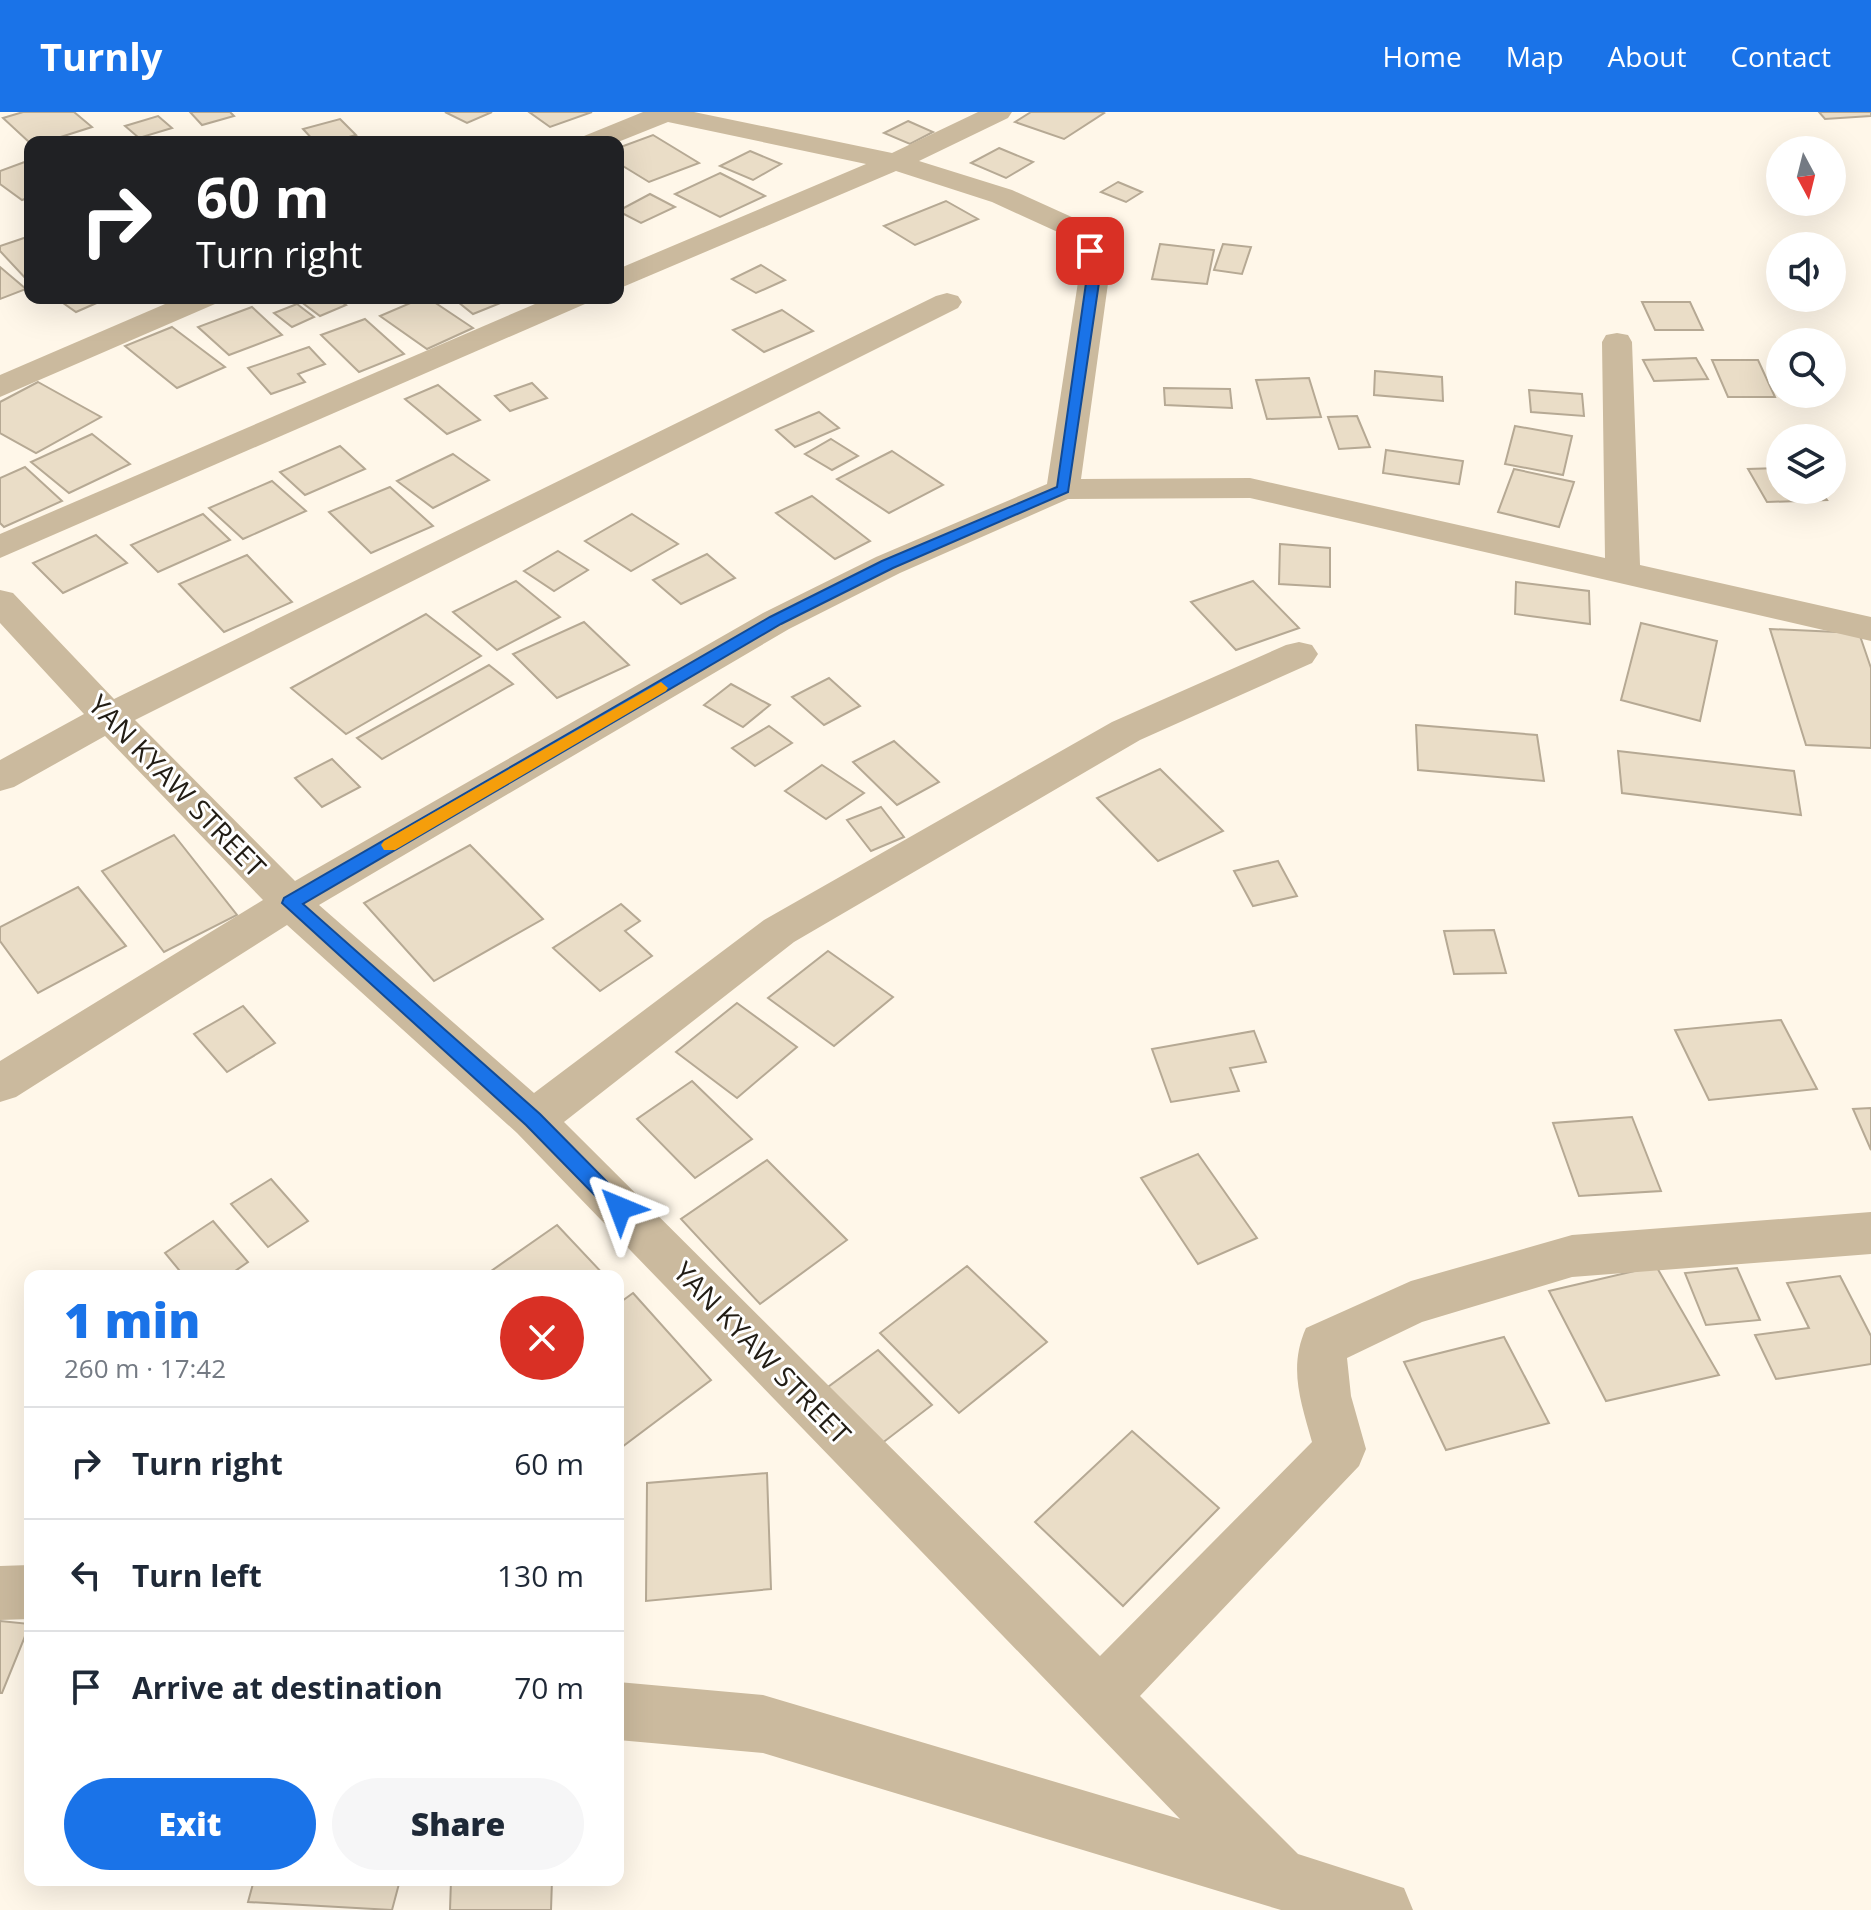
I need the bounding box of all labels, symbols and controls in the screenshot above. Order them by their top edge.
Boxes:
text: Turnly [40,30,162,82]
text: Home [1383,37,1462,75]
text: Map [1506,37,1564,75]
text: About [1608,37,1686,75]
text: Contact [1730,37,1831,75]
north arrow [1766,136,1846,216]
map controls [1766,136,1846,504]
text: 60 m [196,158,330,234]
icon: right [64,168,168,272]
pin [1056,217,1124,285]
icon: arrive [1068,229,1112,273]
text: Turn right [196,230,362,279]
button: sound [1766,232,1846,312]
button: search [1766,328,1846,408]
button: layers [1766,424,1846,504]
street label: YAN KYAW STREET [81,686,275,885]
position arrow [578,1166,662,1250]
street label: YAN KYAW STREET [666,1253,860,1452]
text: 1 min [64,1287,200,1352]
button: close [500,1296,584,1380]
text: 260 m · 17:42 [64,1350,226,1386]
icon: right [64,1441,108,1485]
text: Turn right [132,1443,283,1484]
text: 60 m [514,1443,584,1484]
icon: left [64,1553,108,1597]
text: Turn left [132,1555,262,1596]
text: 130 m [497,1555,584,1596]
icon: arrive [64,1665,108,1709]
text: Arrive at destination [132,1667,443,1708]
text: 70 m [514,1667,584,1708]
button: Exit [64,1778,316,1870]
button: Share [332,1778,584,1870]

